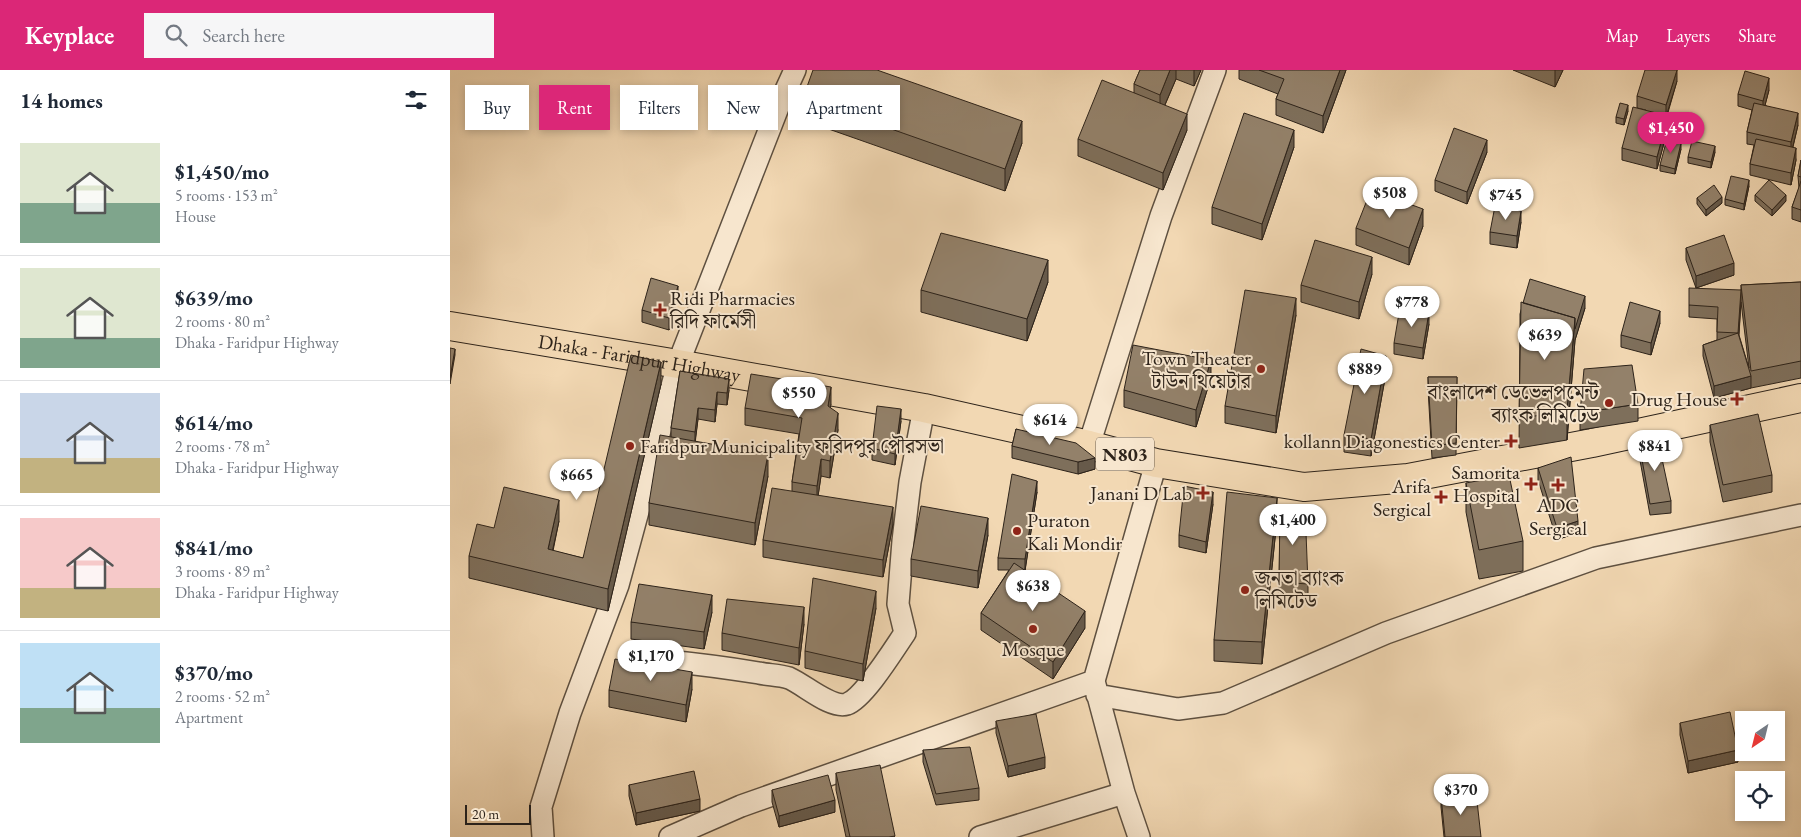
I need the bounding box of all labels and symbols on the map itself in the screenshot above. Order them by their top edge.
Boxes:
pin: $1,450 [1630,112,1712,154]
pin: $508 [1360,176,1420,219]
pin: $745 [1476,178,1536,221]
place label: Ridi Pharmacies রিদি ফার্মেসী [669,285,795,334]
pin: $778 [1382,286,1442,328]
marker: Ridi Pharmacies রিদি ফার্মেসী [654,304,666,316]
pin: $639 [1515,318,1575,361]
street label: Dhaka - Faridpur Highway [536,328,743,388]
place label: Town Theater টাউন থিয়েটার [1142,345,1252,394]
pin: $889 [1335,352,1395,395]
marker: Town Theater টাউন থিয়েটার [1255,363,1267,375]
pin: $550 [769,376,829,419]
place label: বাংলাদেশ ডেভেলপমেন্ট ব্যাংক লিমিটেড [1427,379,1600,428]
place label: Drug House [1631,386,1727,412]
marker: Drug House [1731,393,1743,405]
marker: বাংলাদেশ ডেভেলপমেন্ট ব্যাংক লিমিটেড [1603,397,1615,409]
pin: $614 [1020,404,1080,446]
place label: kollann Diagonestics Center [1284,428,1500,454]
pin: $841 [1625,430,1685,472]
place label: Faridpur Municipality ফরিদপুর পৌরসভা [640,433,944,459]
marker: kollann Diagonestics Center [1504,434,1518,448]
road number: N803 [1096,438,1154,470]
marker: Faridpur Municipality ফরিদপুর পৌরসভা [624,440,636,452]
pin: $665 [547,458,607,501]
place label: Samorita Hospital [1451,459,1520,508]
place label: Arifa Sergical [1373,473,1431,522]
marker: Samorita Hospital [1524,477,1538,491]
marker: ADC Sergical [1552,479,1564,491]
place label: Janani D Lab [1088,480,1192,506]
marker: Janani D Lab [1196,486,1210,500]
marker: Arifa Sergical [1435,491,1447,503]
place label: ADC Sergical [1529,492,1587,541]
pin: $1,400 [1252,504,1334,546]
place label: Puraton Kali Mondir [1027,507,1122,556]
marker: Puraton Kali Mondir [1011,525,1023,537]
place label: জনতা ব্যাংক লিমিটেড [1254,565,1345,614]
pin: $638 [1003,570,1063,612]
marker: জনতা ব্যাংক লিমিটেড [1239,584,1251,596]
marker: Mosque [1027,623,1039,635]
place label: Mosque [1002,636,1065,662]
pin: $1,170 [610,640,692,682]
north arrow [1735,711,1785,761]
pin: $370 [1431,774,1491,816]
scale bar [465,802,531,825]

